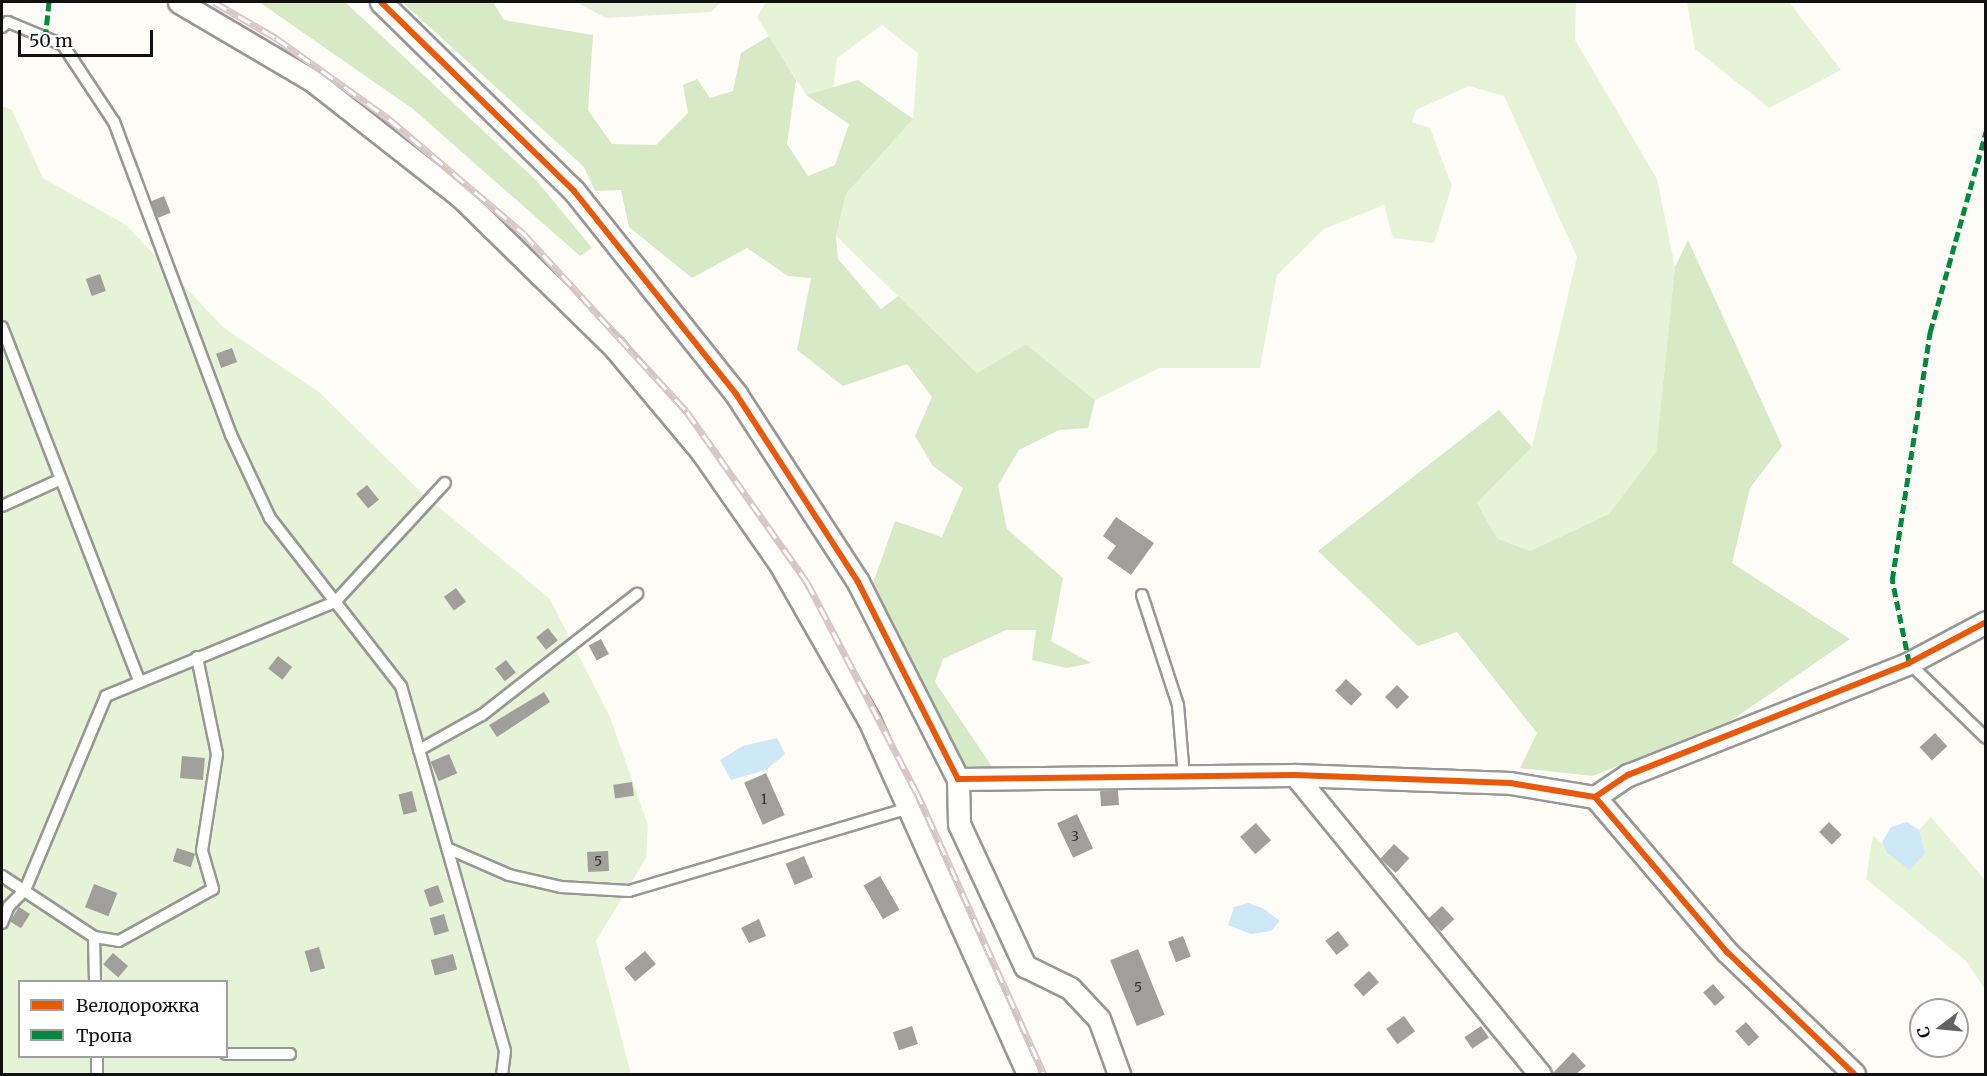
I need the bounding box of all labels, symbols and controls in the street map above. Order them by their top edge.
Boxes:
scale bar [21,18,156,56]
text: 50 m [29,29,73,52]
house number: 1 [761,791,767,807]
house number: 3 [1071,828,1079,844]
house number: 5 [594,853,602,869]
house number: 5 [1134,979,1142,995]
legend [18,980,228,1058]
text: Велодорожка [76,994,199,1017]
north arrow [1909,998,1969,1058]
text: Тропа [76,1024,132,1047]
text: С [1913,1025,1935,1040]

